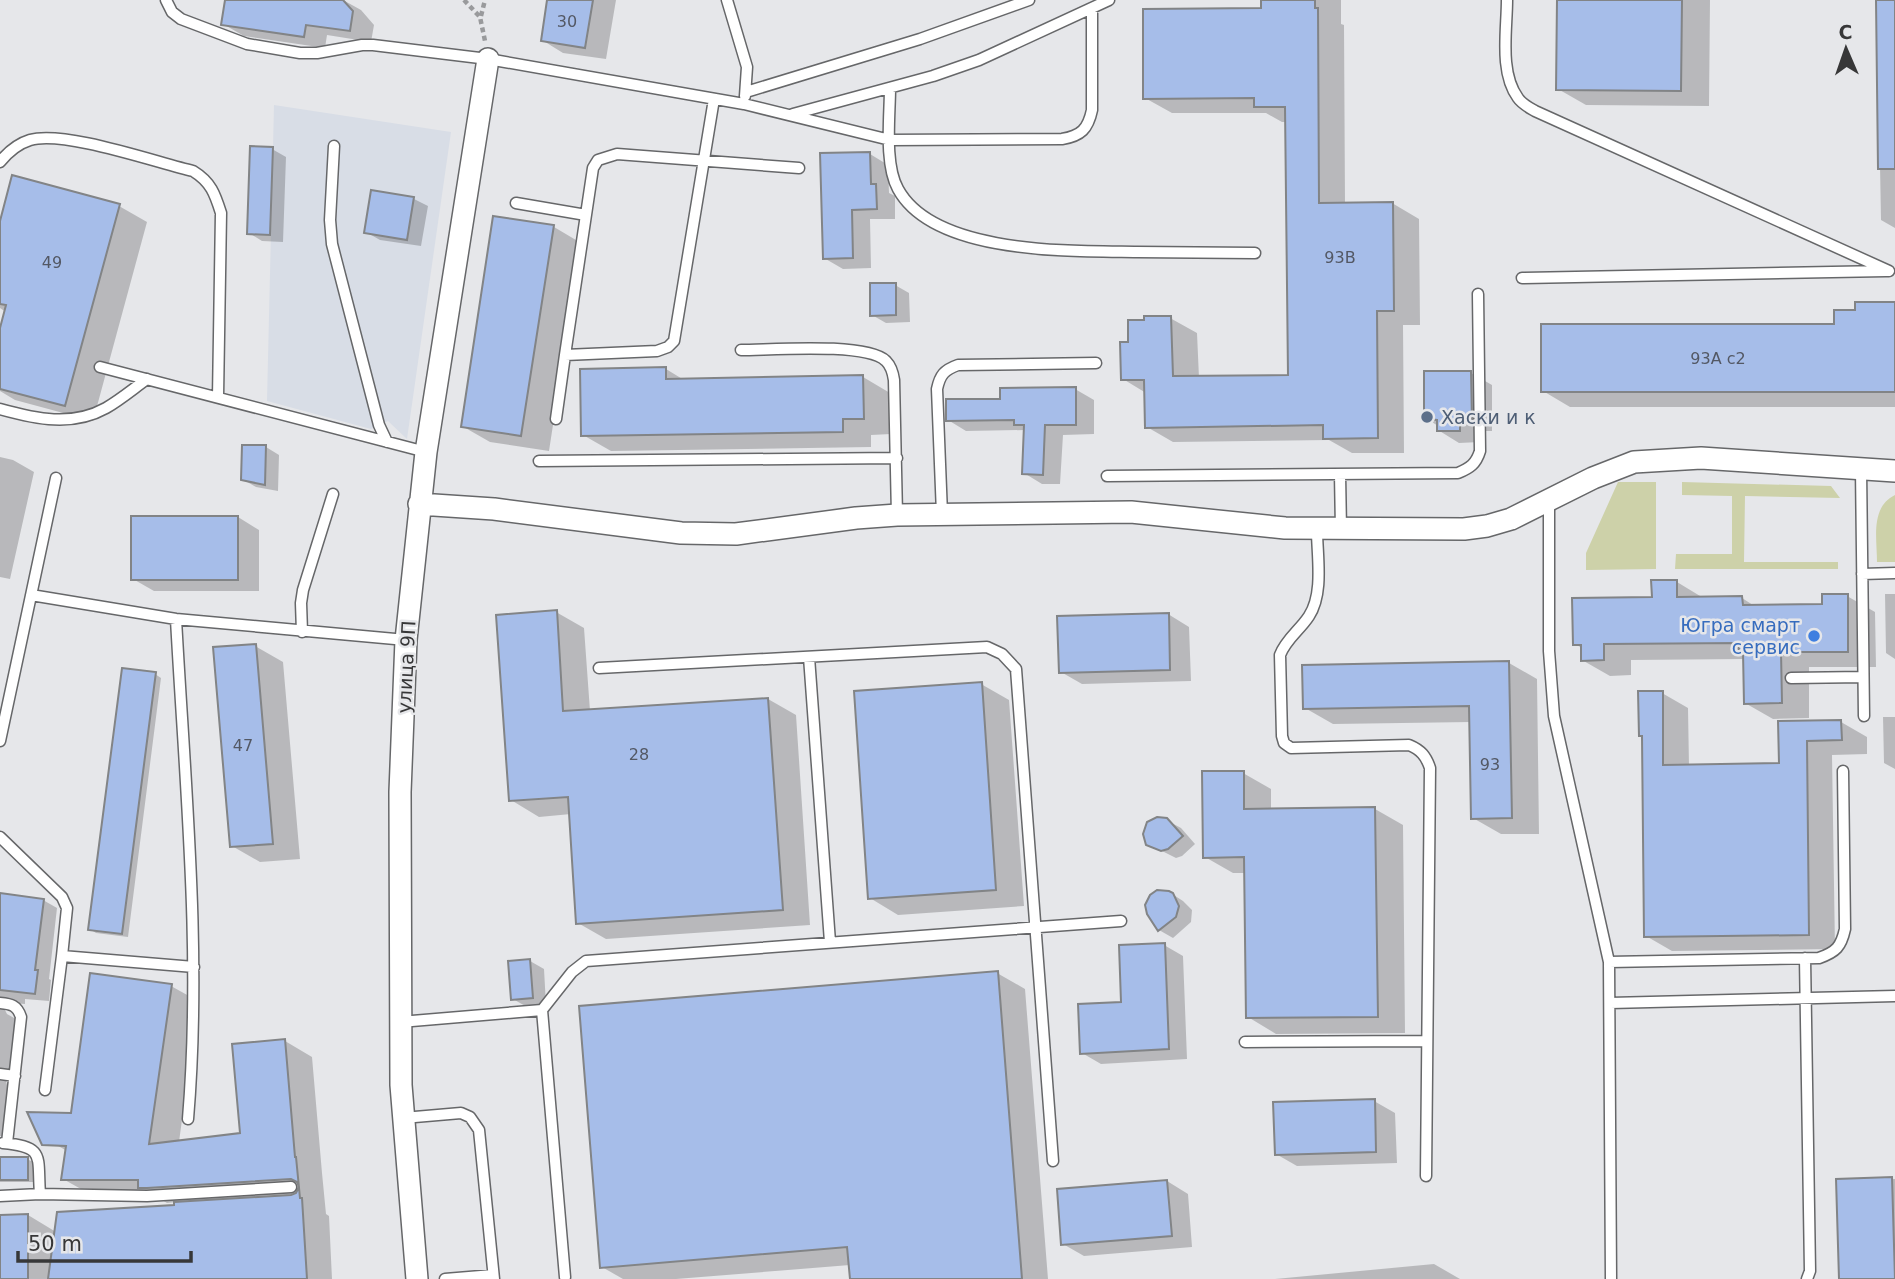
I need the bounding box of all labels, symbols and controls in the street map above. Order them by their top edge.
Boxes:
house number: 30 [557,12,577,31]
north arrow [1811,14,1881,84]
text: С [1838,21,1853,43]
house number: 93В [1324,248,1356,267]
house number: 49 [42,253,62,272]
house number: 93А с2 [1690,349,1746,368]
place label: Хаски и к [1441,406,1536,428]
marker: Хаски и к [1419,409,1435,425]
place label: Югра смарт сервис [1680,614,1800,658]
street label: улица 9П [393,620,419,714]
marker: Югра смарт сервис [1806,628,1822,644]
house number: 47 [233,736,253,755]
house number: 28 [629,745,649,764]
house number: 93 [1480,755,1500,774]
scale bar [18,1220,191,1264]
text: 50 m [28,1232,82,1256]

